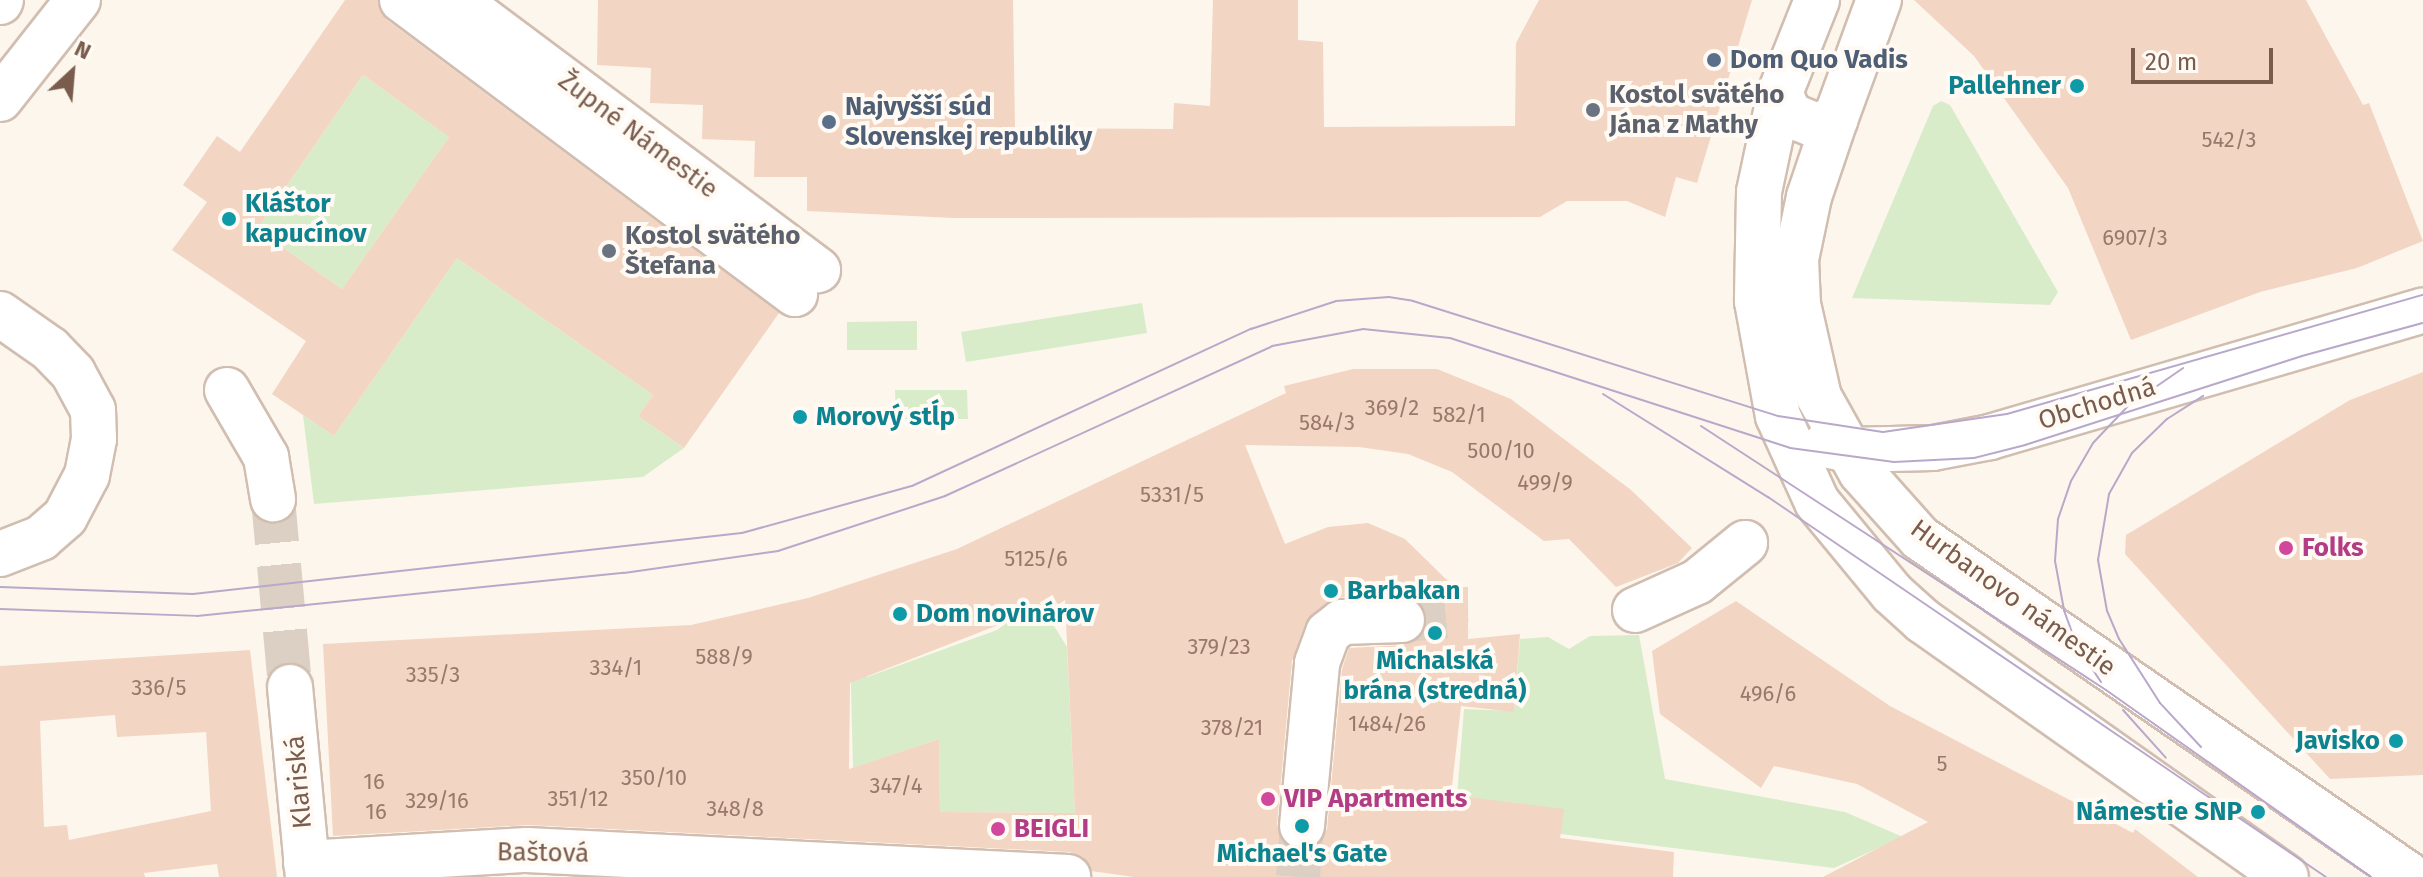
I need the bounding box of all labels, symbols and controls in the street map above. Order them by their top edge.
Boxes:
north arrow [32,32,112,112]
scale bar [2135,32,2277,82]
text: N [70,35,95,65]
place label: Dom Quo Vadis [1730,44,1908,76]
text: 20 m [2145,48,2197,76]
marker: Dom Quo Vadis [1705,51,1723,69]
street label: Župné Námestie [552,65,724,205]
place label: Pallehner [1948,70,2061,102]
marker: Pallehner [2068,77,2086,95]
place label: Kostol svätého Jána z Mathy [1609,79,1785,140]
place label: Najvyšší súd Slovenskej republiky [845,91,1092,152]
marker: Kostol svätého Jána z Mathy [1584,101,1602,119]
marker: Najvyšší súd Slovenskej republiky [820,113,838,131]
house number: 542/3 [2202,127,2256,153]
place label: Kláštor kapucínov [245,188,367,250]
marker: Kláštor kapucínov [220,210,238,228]
place label: Kostol svätého Štefana [625,220,801,282]
house number: 6907/3 [2102,225,2168,251]
marker: Kostol svätého Štefana [600,242,618,260]
street label: Obchodná [2034,371,2160,437]
house number: 369/2 [1365,395,1419,421]
place label: Morový stĺp [816,401,955,433]
house number: 582/1 [1432,402,1486,428]
marker: Morový stĺp [791,408,809,426]
house number: 584/3 [1299,410,1355,436]
house number: 500/10 [1467,438,1535,464]
house number: 499/9 [1517,470,1573,496]
house number: 5331/5 [1140,482,1204,508]
street label: Hurbanovo námestie [1904,513,2122,683]
place label: Folks [2302,532,2363,564]
marker: Folks [2277,539,2295,557]
house number: 5125/6 [1004,546,1068,572]
place label: Barbakan [1347,575,1460,607]
marker: Barbakan [1322,582,1340,600]
place label: Dom novinárov [916,598,1094,630]
marker: Dom novinárov [891,605,909,623]
marker: Michalská brána (stredná) [1426,624,1444,642]
house number: 379/23 [1187,634,1251,660]
house number: 588/9 [695,644,753,670]
place label: Michalská brána (stredná) [1343,645,1527,706]
house number: 334/1 [590,655,642,681]
house number: 335/3 [406,662,460,688]
house number: 336/5 [131,675,187,701]
house number: 496/6 [1740,681,1796,707]
house number: 1484/26 [1348,711,1426,737]
house number: 378/21 [1201,715,1263,741]
place label: Javisko [2295,725,2380,757]
marker: Javisko [2387,732,2405,750]
street label: Klariská [279,734,319,830]
house number: 5 [1936,751,1948,777]
house number: 350/10 [621,765,687,791]
house number: 16 [363,769,385,795]
house number: 347/4 [870,773,922,799]
place label: VIP Apartments [1284,783,1467,815]
house number: 351/12 [548,786,608,812]
house number: 329/16 [405,788,469,814]
marker: VIP Apartments [1259,790,1277,808]
house number: 348/8 [706,796,764,822]
place label: Námestie SNP [2076,796,2242,828]
house number: 16 [365,799,387,825]
marker: Námestie SNP [2249,803,2267,821]
place label: BEIGLI [1014,813,1089,845]
marker: Michael's Gate [1293,817,1311,835]
marker: BEIGLI [989,820,1007,838]
street label: Baštová [497,837,589,869]
place label: Michael's Gate [1217,838,1387,870]

